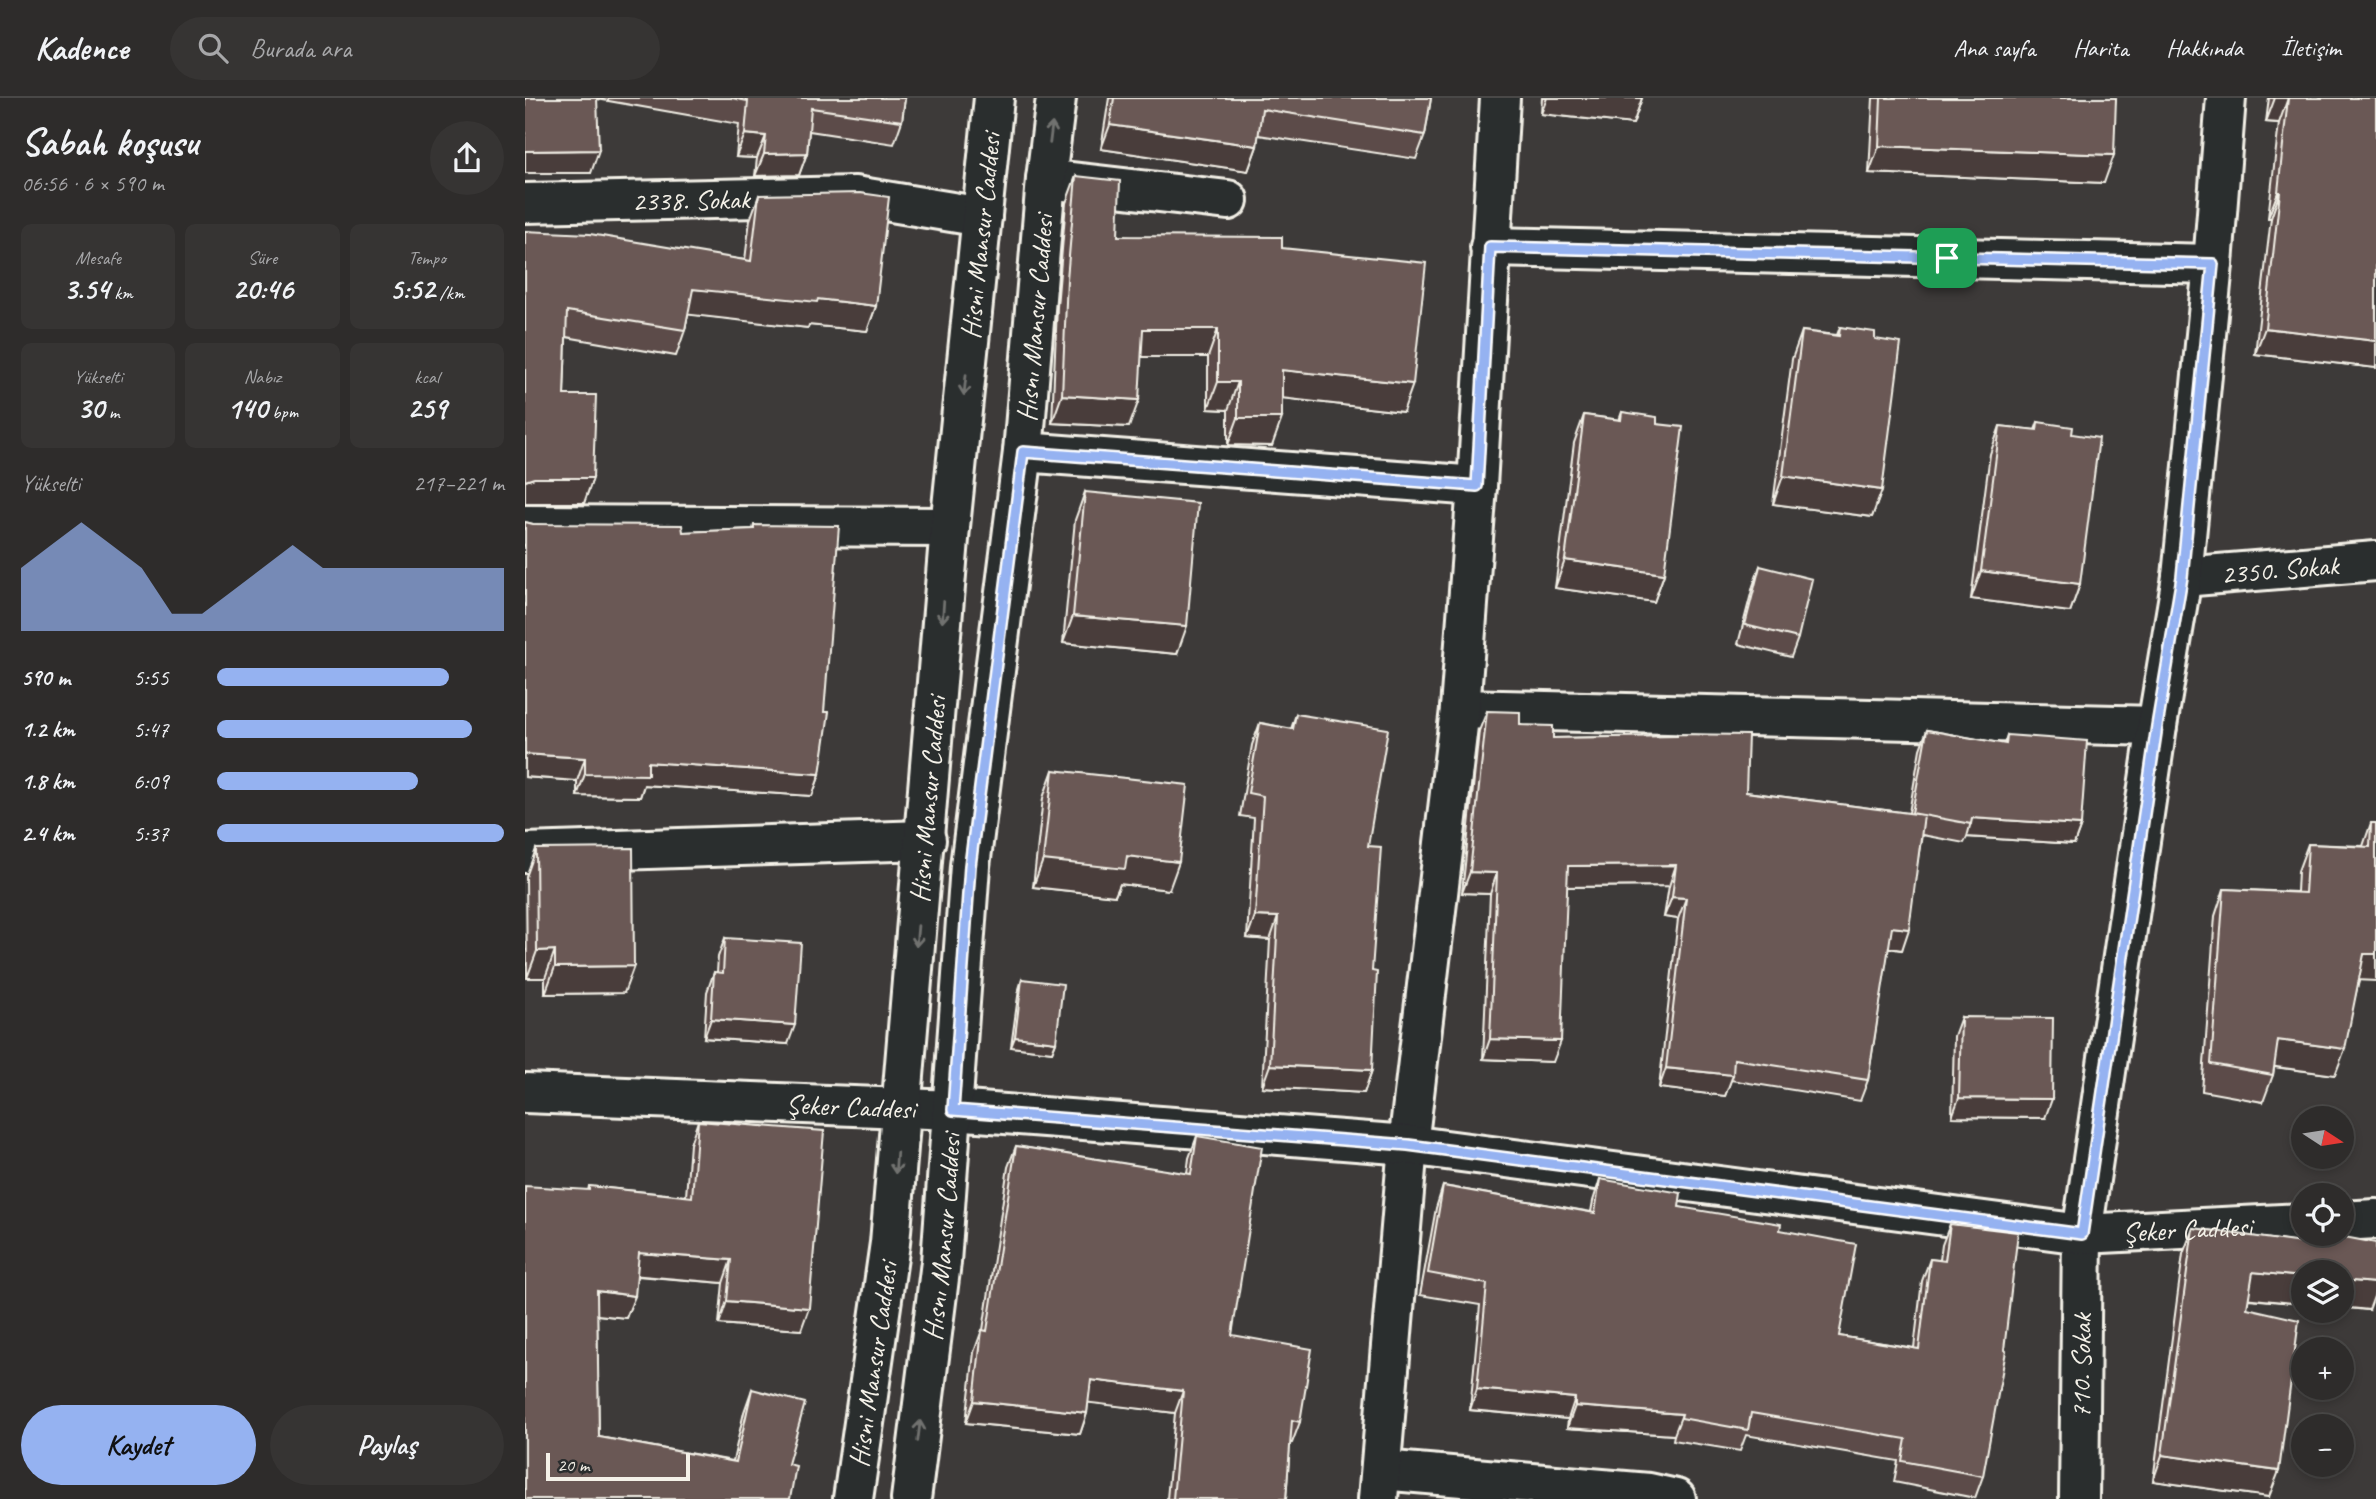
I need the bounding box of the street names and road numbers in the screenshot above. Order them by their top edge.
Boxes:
street label: Hisni Mansur Caddesi [952,127,1008,340]
street label: 2338. Sokak [632,181,752,218]
street label: Hısnı Mansur Caddesi [1008,209,1061,423]
street label: 2350. Sokak [2220,547,2342,591]
street label: Hisni Mansur Caddesi [901,691,954,904]
street label: Şeker Caddesi [785,1086,920,1126]
street label: Hısnı Mansur Caddesi [914,1128,968,1342]
street label: Şeker Caddesi [2122,1208,2257,1249]
street label: Hisni Mansur Caddesi [840,1256,905,1469]
street label: 710. Sokak [2062,1312,2099,1419]

